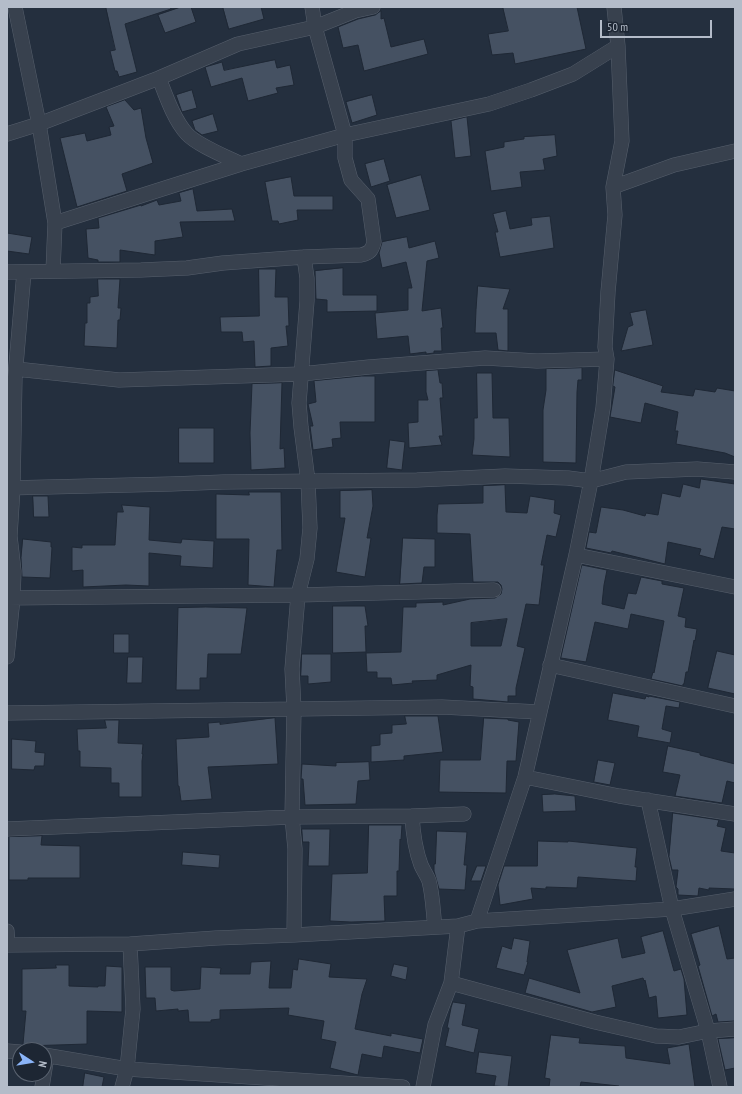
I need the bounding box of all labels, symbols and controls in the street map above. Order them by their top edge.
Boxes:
scale bar [602,12,714,38]
text: 50 m [607,19,628,34]
north arrow [12,1042,52,1082]
text: N [35,1060,50,1069]

